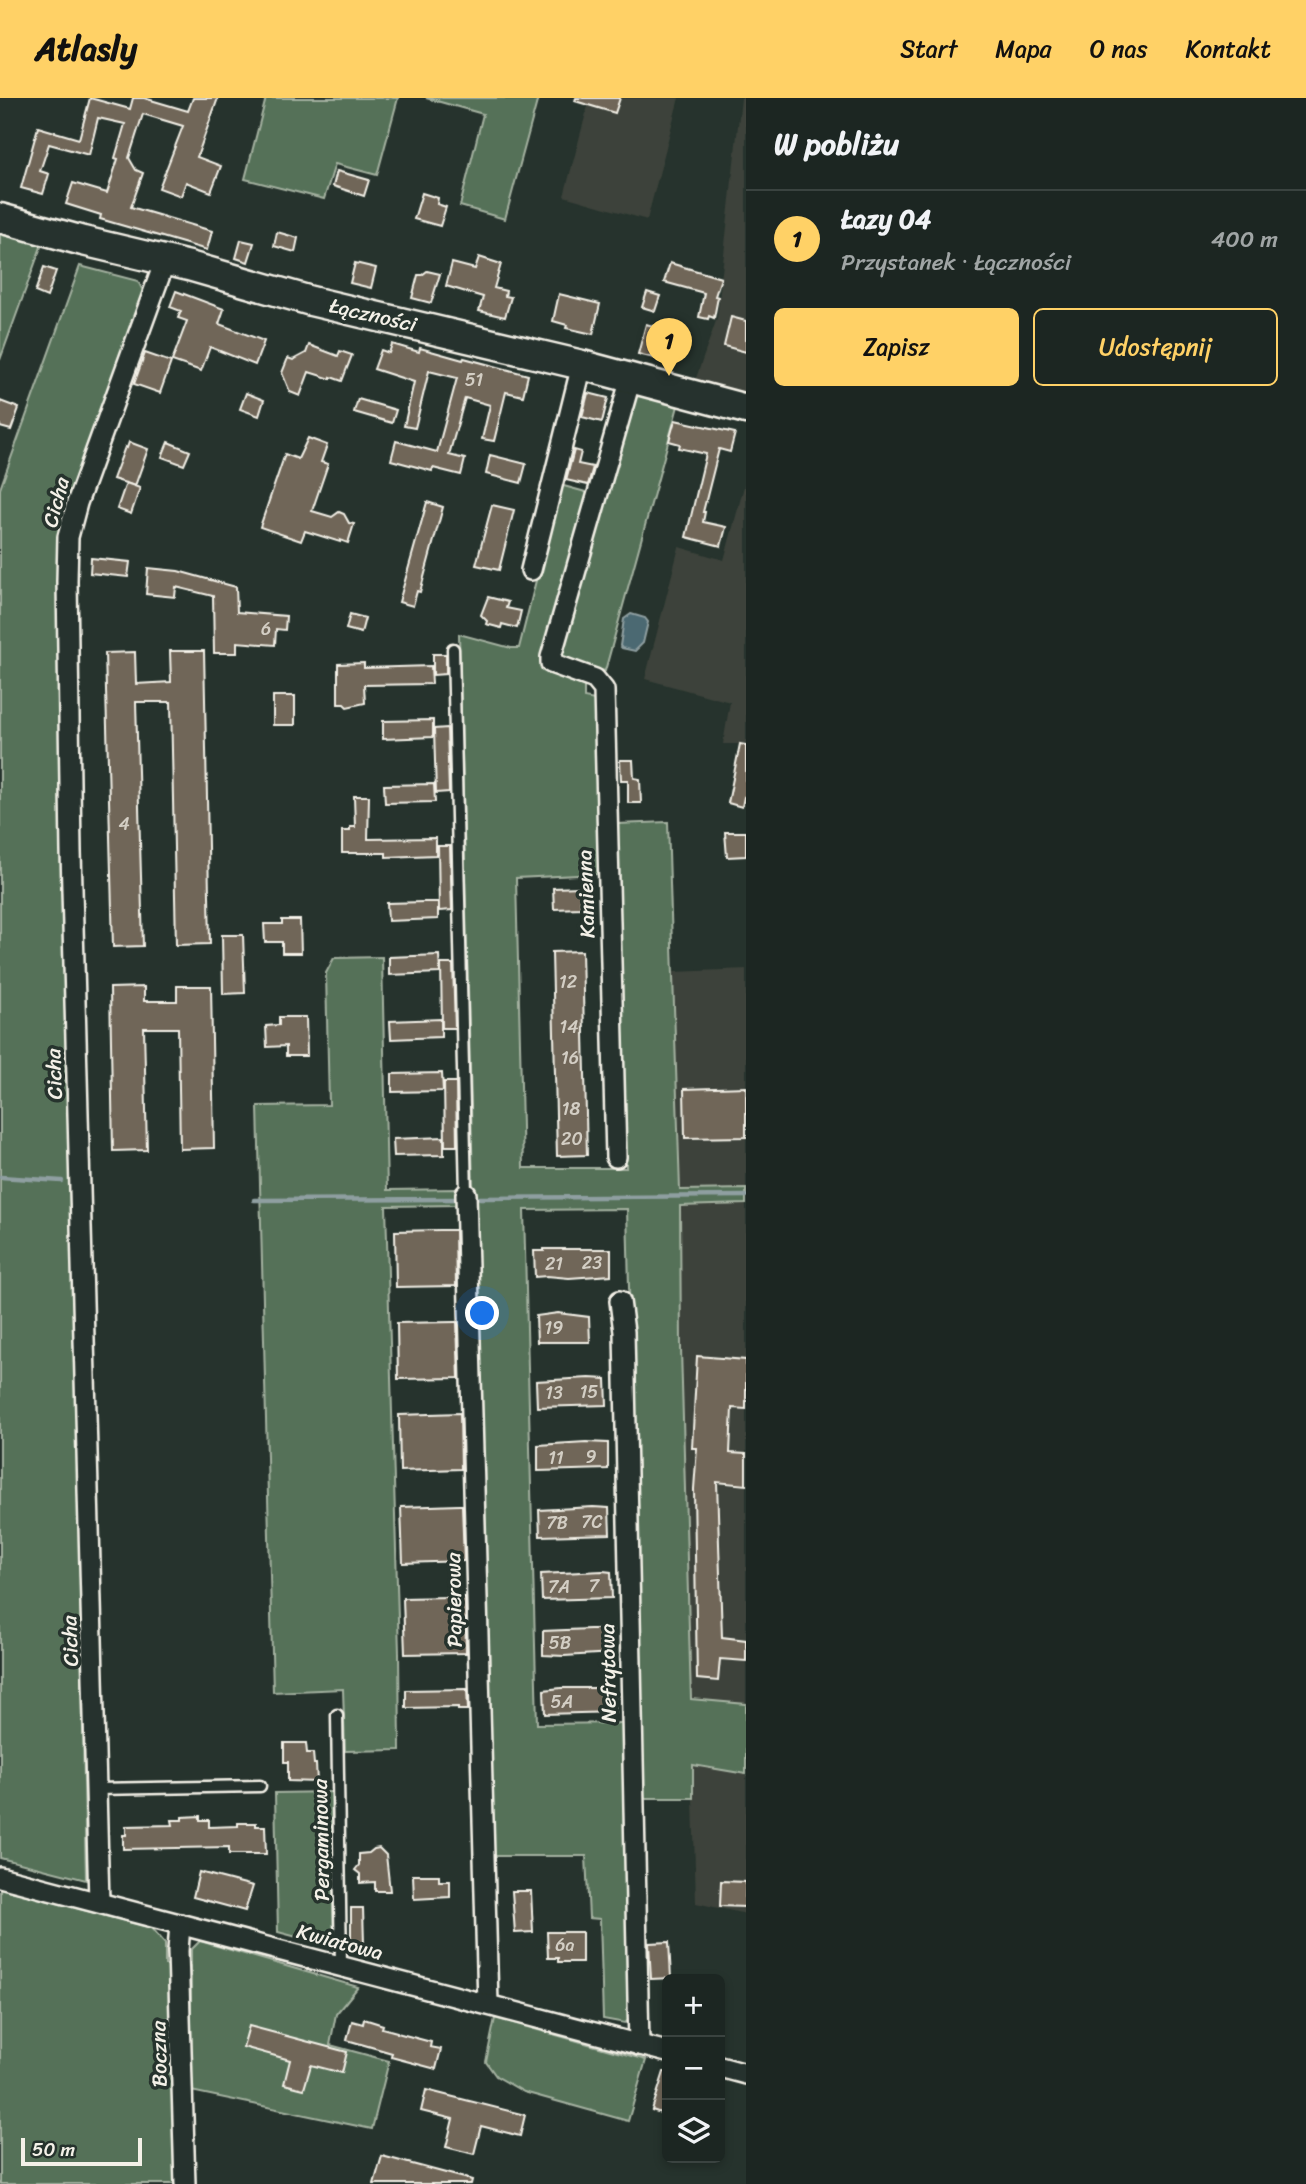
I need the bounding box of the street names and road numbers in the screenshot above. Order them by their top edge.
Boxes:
street label: Łączności [326,287,422,344]
street label: Cicha [31,472,81,532]
street label: Kamienna [565,849,607,939]
street label: Cicha [34,1047,74,1100]
street label: Papierowa [434,1552,474,1648]
street label: Cicha [50,1614,90,1667]
street label: Nefrytowa [588,1623,628,1723]
street label: Pergaminowa [301,1778,341,1901]
street label: Kwiatowa [292,1912,388,1972]
street label: Boczna [139,2020,179,2087]

